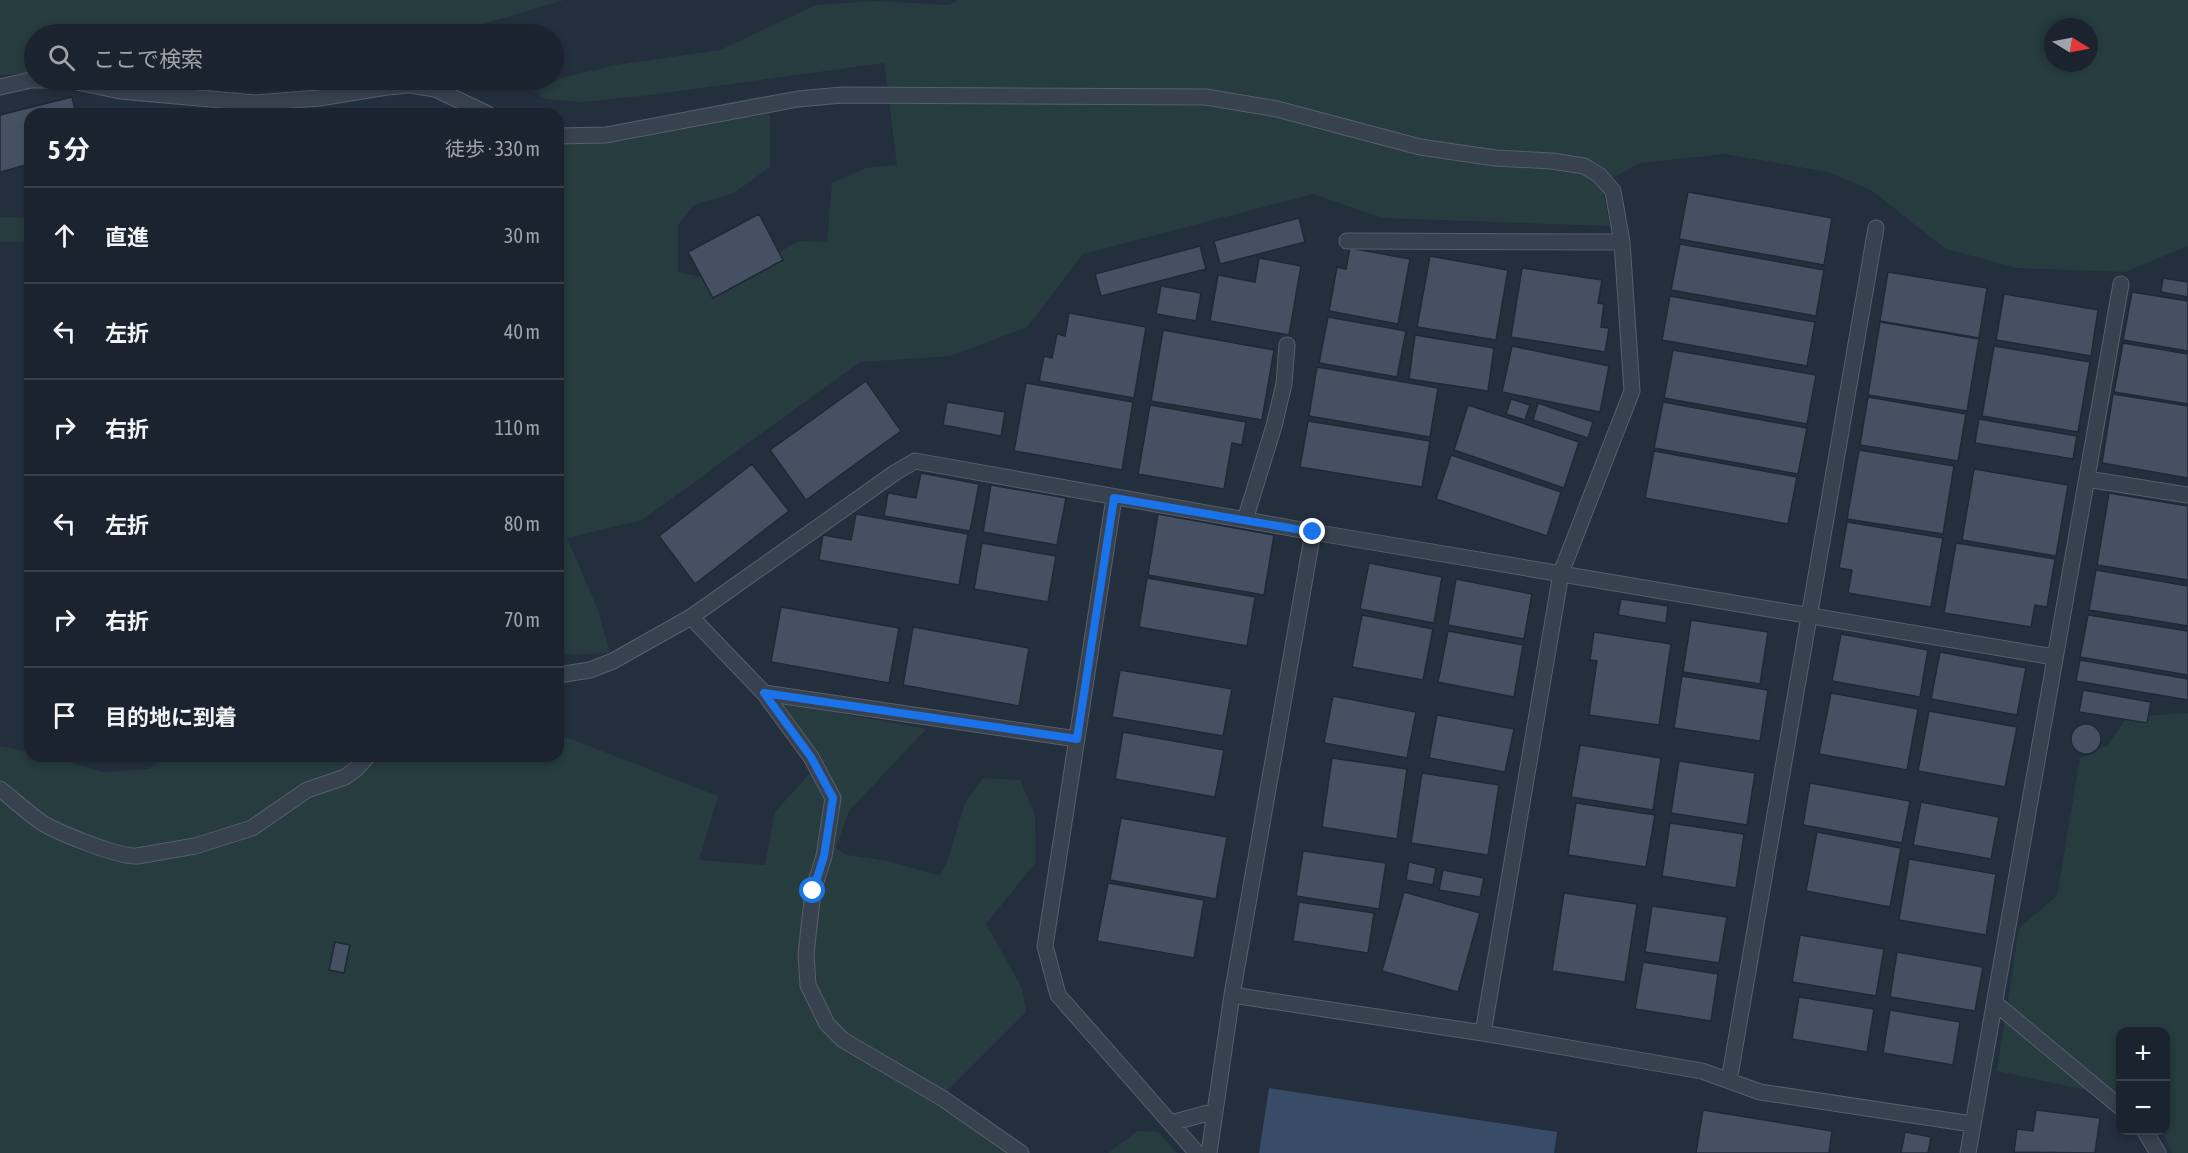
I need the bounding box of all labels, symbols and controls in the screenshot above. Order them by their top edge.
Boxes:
north arrow [2044,18,2098,72]
search box [24,24,564,90]
icon: search [45,41,78,74]
text: ここで検索 [93,46,203,72]
text: 5 分 [48,135,90,165]
text: 徒歩 · 330 m [445,137,540,160]
icon: ahead [48,219,81,252]
text: 直進 [105,224,149,250]
text: 30 m [504,224,540,247]
icon: left [48,315,81,348]
text: 左折 [105,320,149,346]
text: 40 m [504,320,540,343]
icon: right [48,411,81,444]
text: 右折 [105,416,149,442]
text: 110 m [495,416,540,439]
icon: left [48,507,81,540]
text: 左折 [105,512,149,538]
text: 80 m [504,512,540,535]
route end [1299,518,1325,544]
icon: right [48,603,81,636]
text: 右折 [105,608,149,634]
text: 70 m [504,608,540,631]
icon: arrive [48,699,81,732]
text: 目的地に到着 [105,704,237,730]
route start [799,877,825,903]
map controls [2116,1027,2170,1135]
button: + [2116,1027,2170,1081]
button: − [2116,1081,2170,1135]

